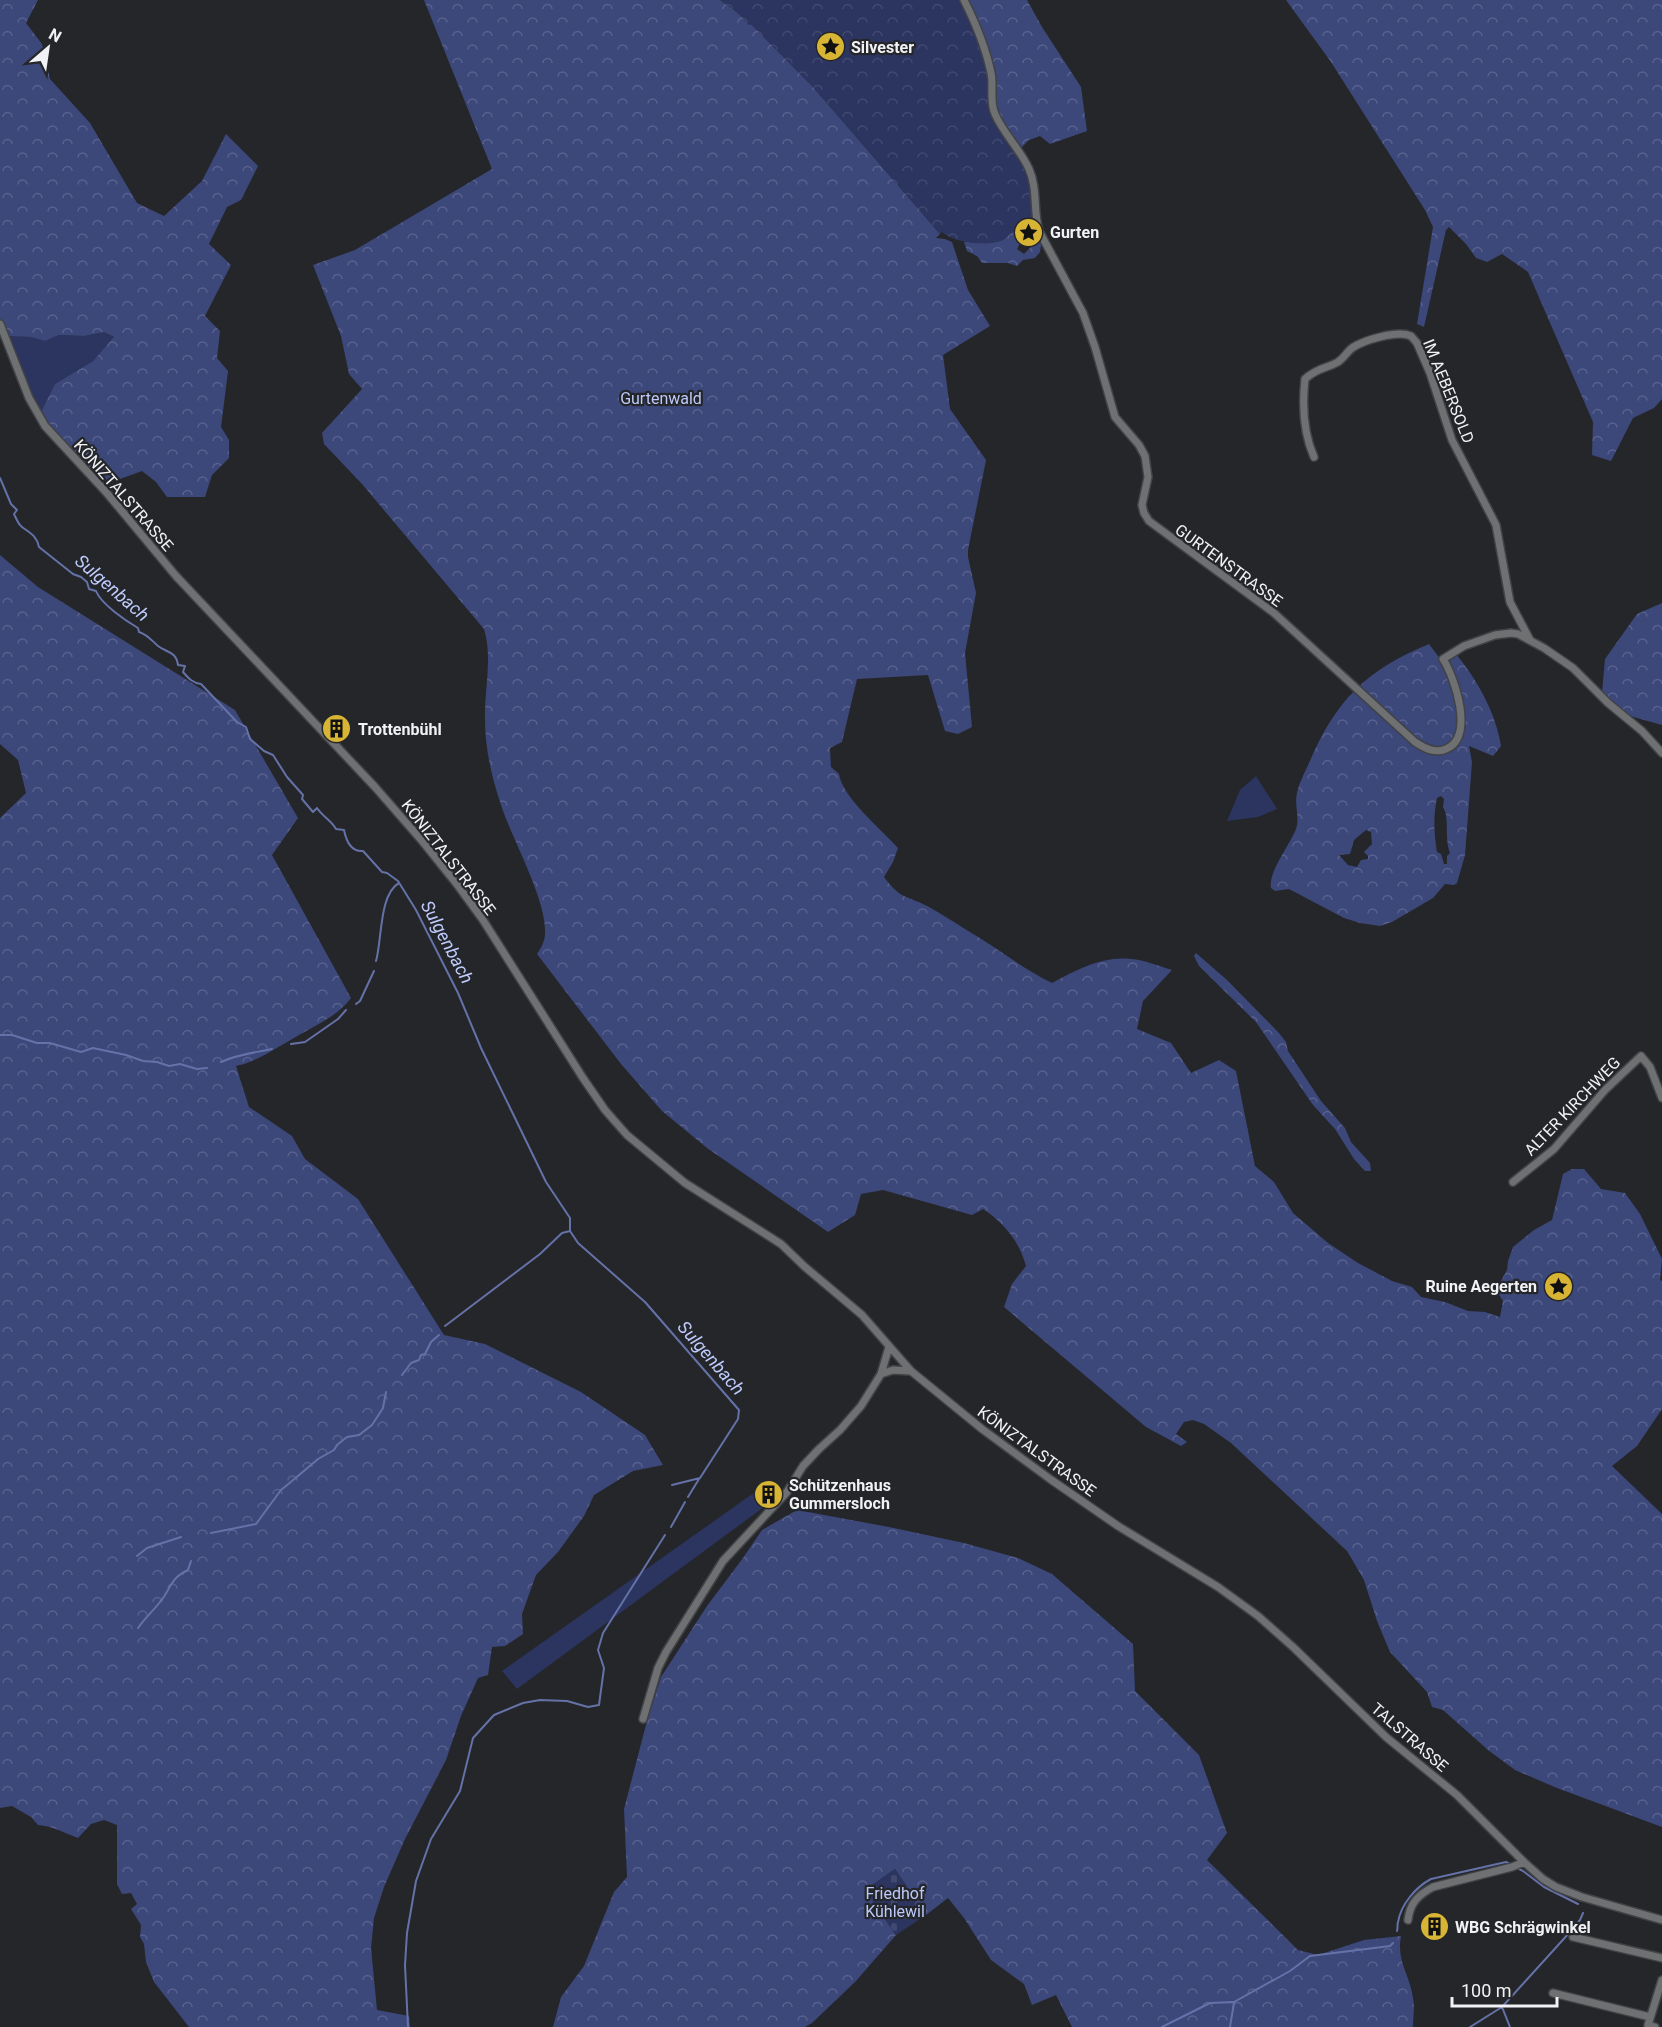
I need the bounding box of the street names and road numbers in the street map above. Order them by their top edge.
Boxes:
street label: IM AEBERSOLD [1419,336,1478,446]
street label: KÖNIZTALSTRASSE [70,436,177,555]
street label: GURTENSTRASSE [1171,520,1286,611]
street label: KÖNIZTALSTRASSE [398,796,500,919]
street label: ALTER KIRCHWEG [1520,1053,1624,1160]
street label: KÖNIZTALSTRASSE [974,1402,1100,1501]
street label: TALSTRASSE [1367,1699,1452,1776]

